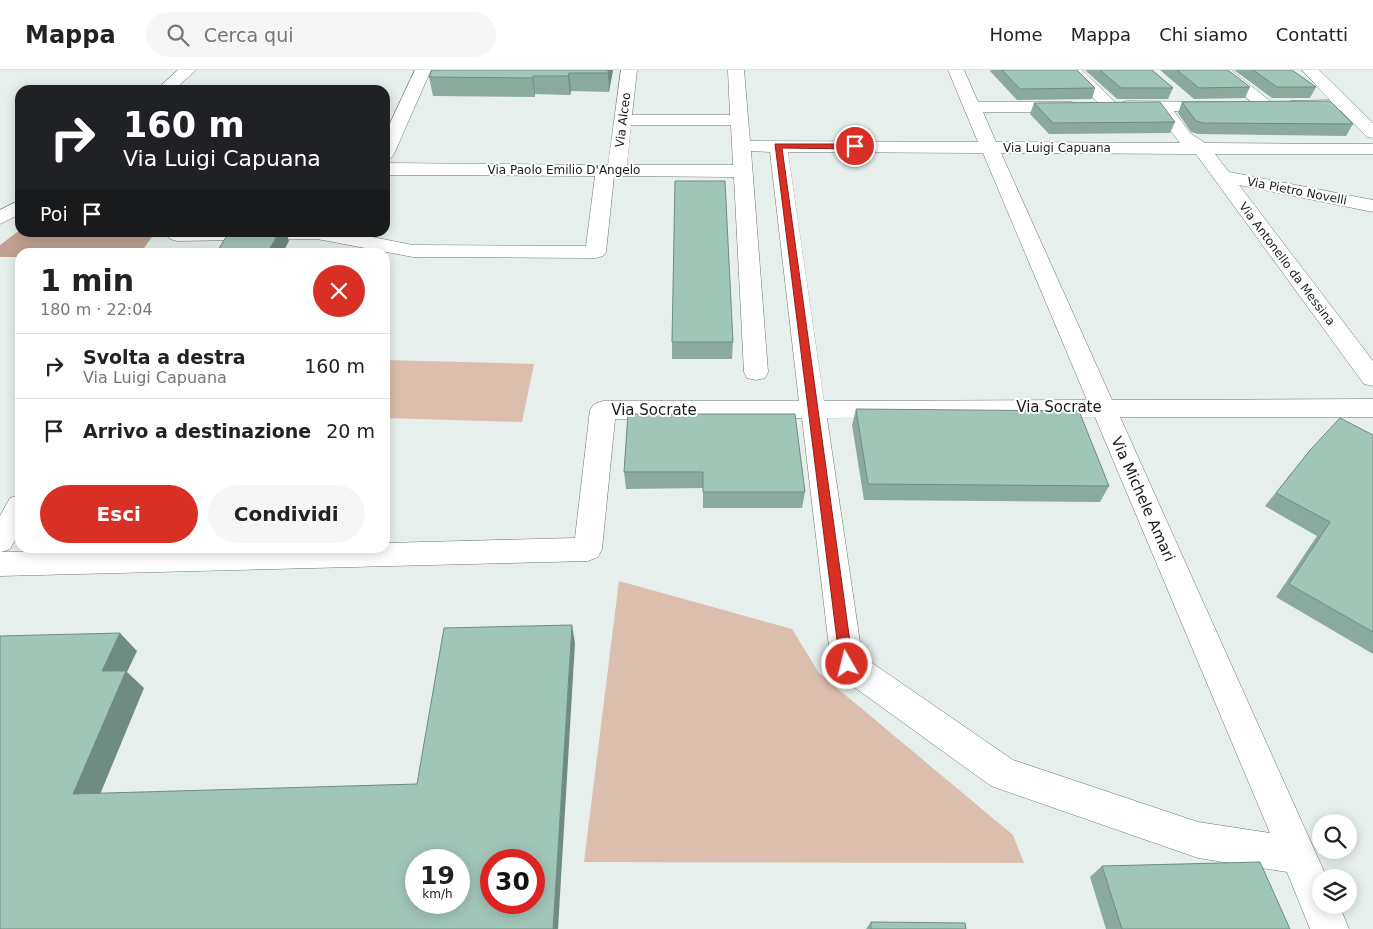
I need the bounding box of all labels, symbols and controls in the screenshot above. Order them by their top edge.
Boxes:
search box [146,12,496,57]
text: Mappa [25,21,116,49]
icon: search [164,21,192,49]
text: Cerca qui [204,24,294,46]
text: Home [990,24,1043,45]
text: Mappa [1071,24,1131,45]
text: Chi siamo [1159,24,1248,45]
text: Contatti [1276,24,1348,45]
street label: Via Alceo [613,92,633,148]
icon: right [40,105,105,170]
text: 160 m [123,105,245,145]
pin [834,125,876,167]
icon: arrive [841,132,869,160]
street label: Via Luigi Capuana [1003,141,1111,155]
text: Via Luigi Capuana [123,146,321,171]
street label: Via Paolo Emilio D'Angelo [488,163,640,177]
street label: Via Pietro Novelli [1246,174,1348,208]
icon: arrive [78,200,106,228]
street label: Via Antonello da Messina [1236,200,1338,328]
text: Poi [40,203,68,225]
text: 1 min [40,263,134,298]
button: close [313,265,365,317]
text: 180 m · 22:04 [40,300,153,319]
text: Svolta a destra [83,346,246,368]
icon: right [40,352,68,380]
text: 160 m [304,355,365,377]
text: Via Luigi Capuana [83,368,227,387]
street label: Via Socrate [1016,398,1102,416]
street label: Via Socrate [611,401,697,419]
icon: arrive [40,417,68,445]
text: Arrivo a destinazione [83,420,311,442]
text: 20 m [326,420,375,442]
street label: Via Michele Amari [1107,434,1179,564]
button: Esci [40,485,198,543]
button: Condividi [208,485,365,543]
position arrow [820,637,872,689]
map controls [1312,814,1357,914]
button: search [1312,814,1357,859]
speed limit sign: 30 [480,849,545,914]
text: 19 [420,861,455,890]
button: layers [1312,869,1357,914]
text: km/h [422,887,453,901]

